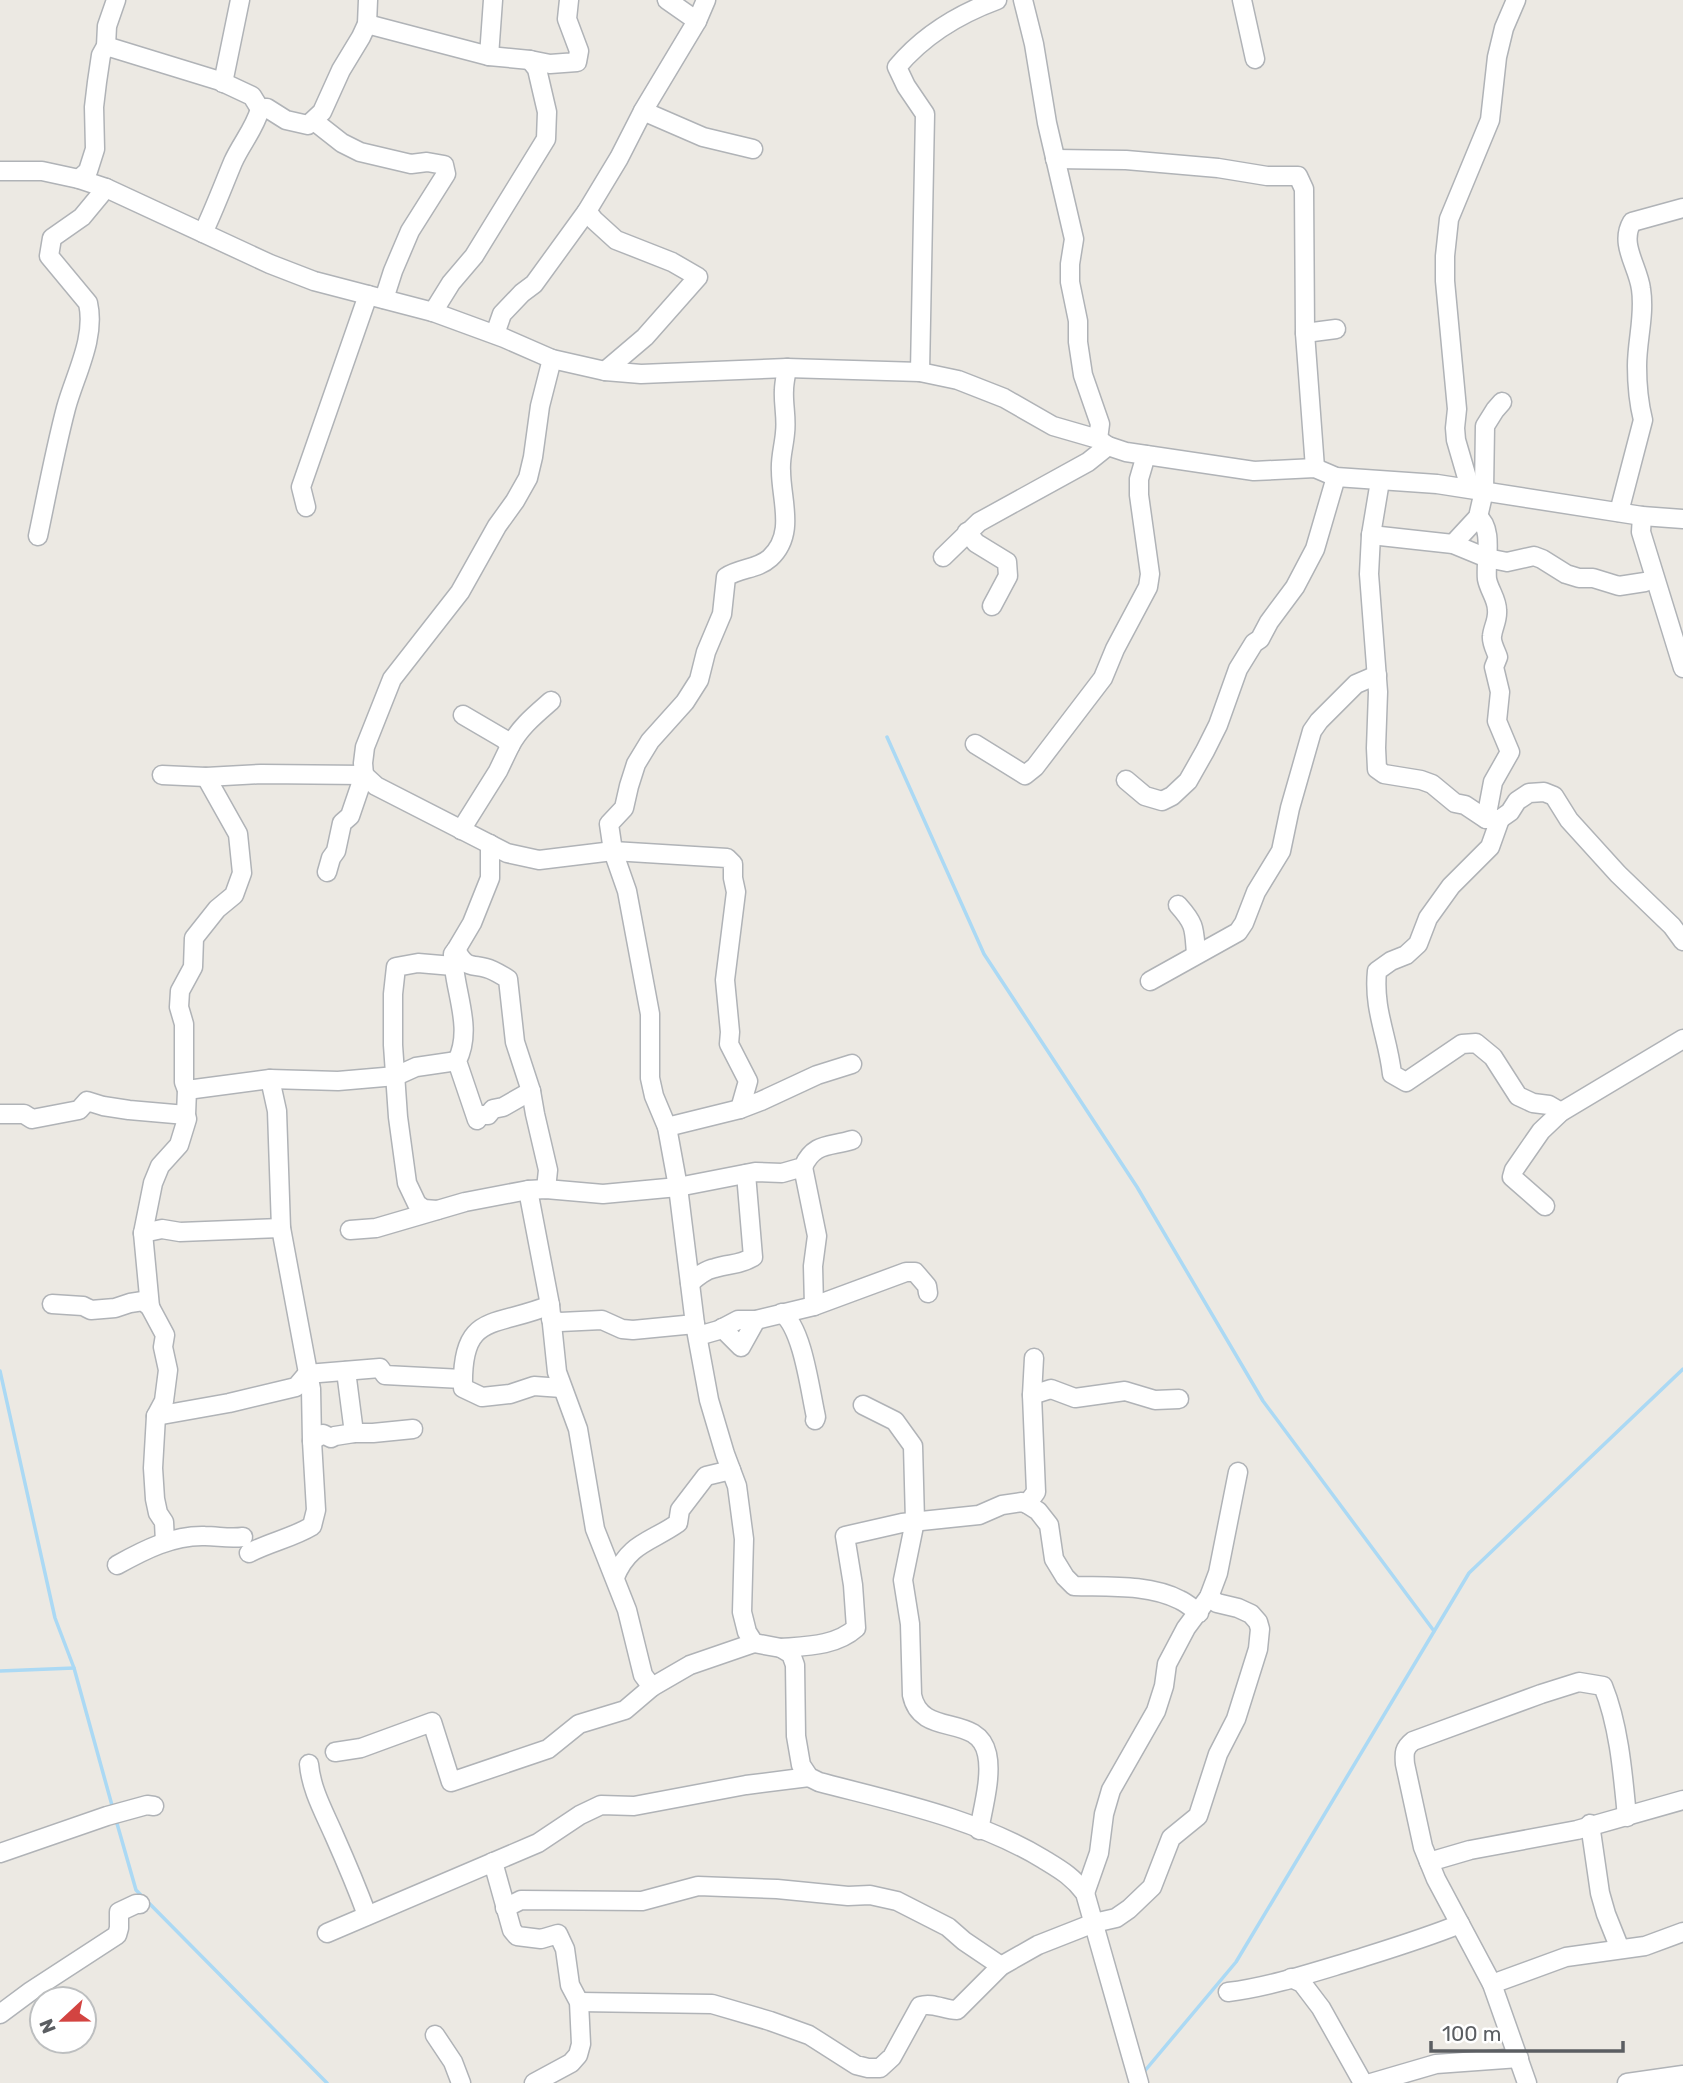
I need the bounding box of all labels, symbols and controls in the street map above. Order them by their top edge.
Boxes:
north arrow [28,1985,98,2055]
scale bar [1431,2010,1624,2054]
text: N [34,2016,61,2037]
text: 100 m [1442,2021,1501,2046]

